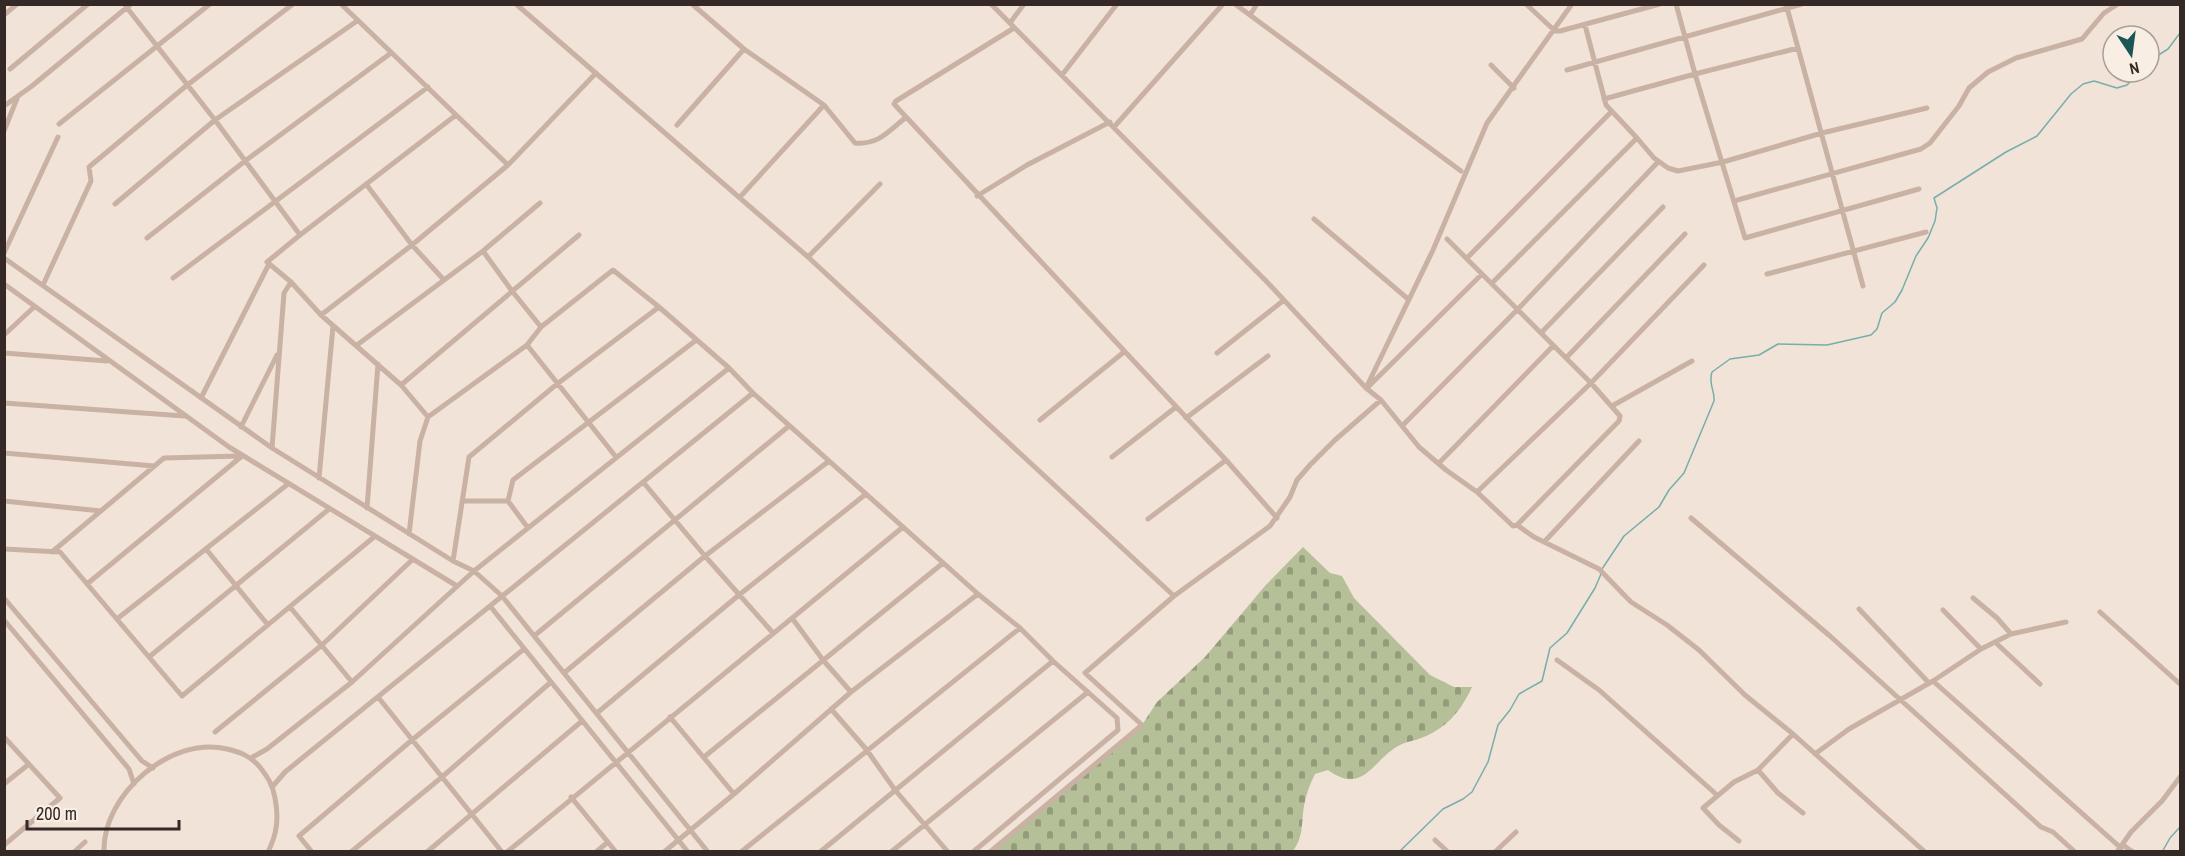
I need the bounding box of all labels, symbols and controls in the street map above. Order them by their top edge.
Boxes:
north arrow [2101,24,2161,84]
text: N [2127,57,2141,80]
scale bar [27,793,178,831]
text: 200 m [36,801,77,826]

